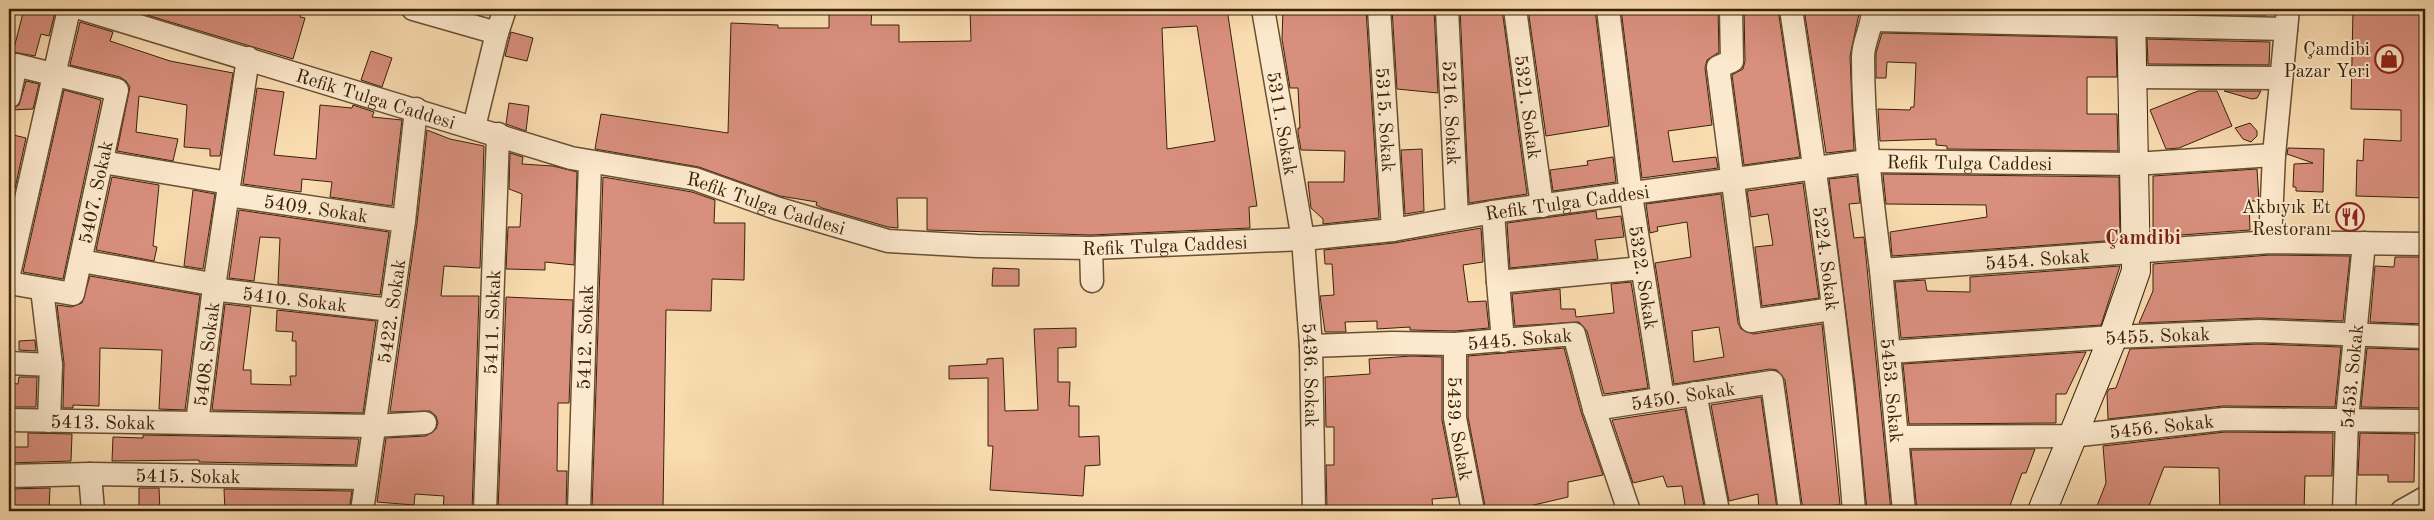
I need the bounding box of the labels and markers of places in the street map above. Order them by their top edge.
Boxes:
place label: Çamdibi Pazar Yeri [2284,41,2370,82]
shop icon: Çamdibi Pazar Yeri [2374,44,2404,74]
place label: Akbıyık Et Restoranı [2242,199,2331,240]
restaurant icon: Akbıyık Et Restoranı [2335,202,2365,232]

